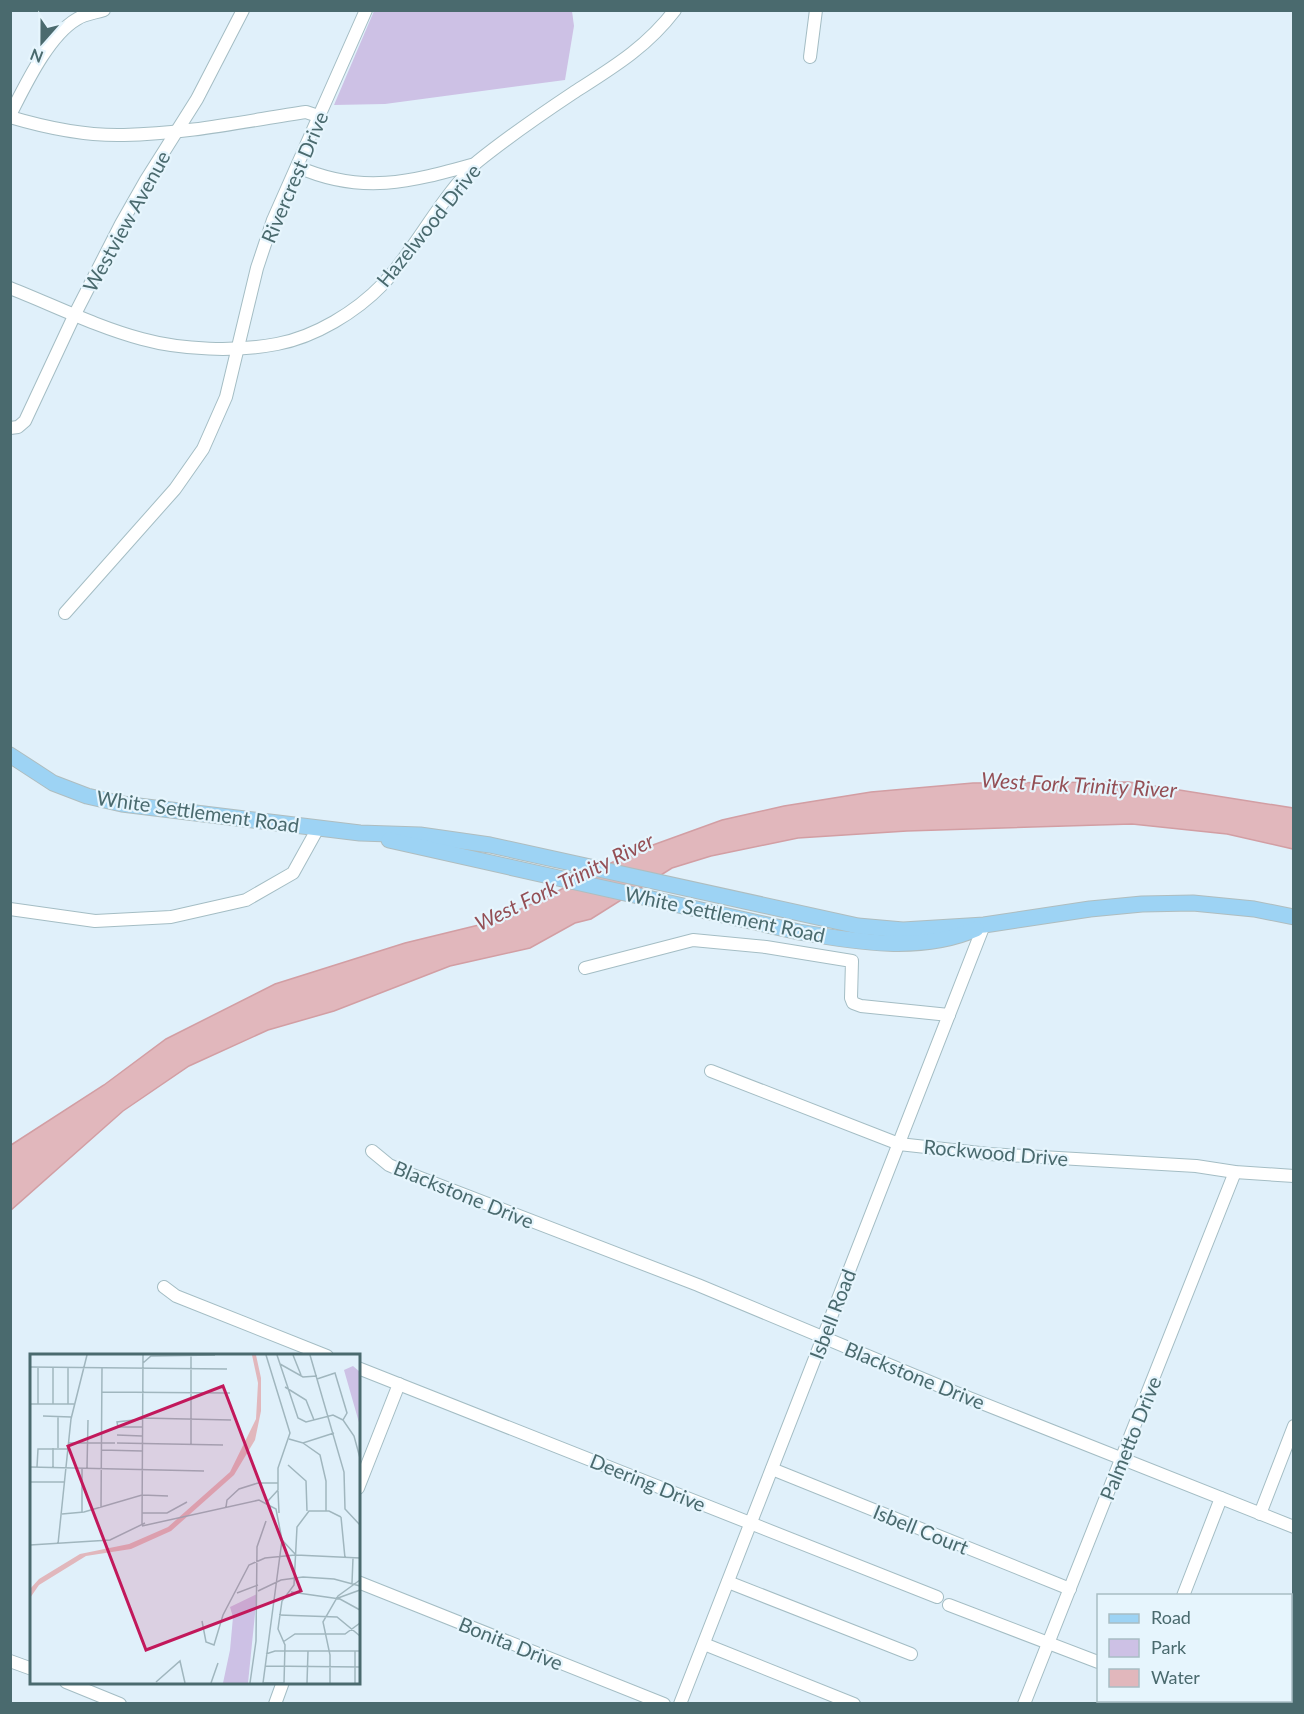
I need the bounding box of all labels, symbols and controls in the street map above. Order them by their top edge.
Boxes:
north arrow [12,12,72,72]
text: N [27,45,46,68]
street label: Rivercrest Drive [256,108,332,246]
street label: Westview Avenue [77,146,175,296]
street label: Hazelwood Drive [371,159,485,291]
water label: West Fork Trinity River [981,766,1178,802]
street label: White Settlement Road [95,785,301,837]
water label: West Fork Trinity River [471,826,658,935]
street label: White Settlement Road [623,881,827,947]
street label: Rockwood Drive [923,1134,1069,1170]
street label: Blackstone Drive [391,1155,537,1233]
street label: Isbell Road [804,1266,860,1362]
street label: Blackstone Drive [842,1336,988,1414]
inset map [30,1354,360,1684]
street label: Palmetto Drive [1094,1373,1166,1503]
street label: Deering Drive [587,1448,709,1516]
street label: Isbell Court [870,1499,972,1559]
legend [1097,1594,1292,1702]
text: Road [1151,1606,1191,1628]
street label: Bonita Drive [456,1611,566,1675]
text: Park [1151,1636,1187,1658]
text: Water [1151,1666,1200,1688]

